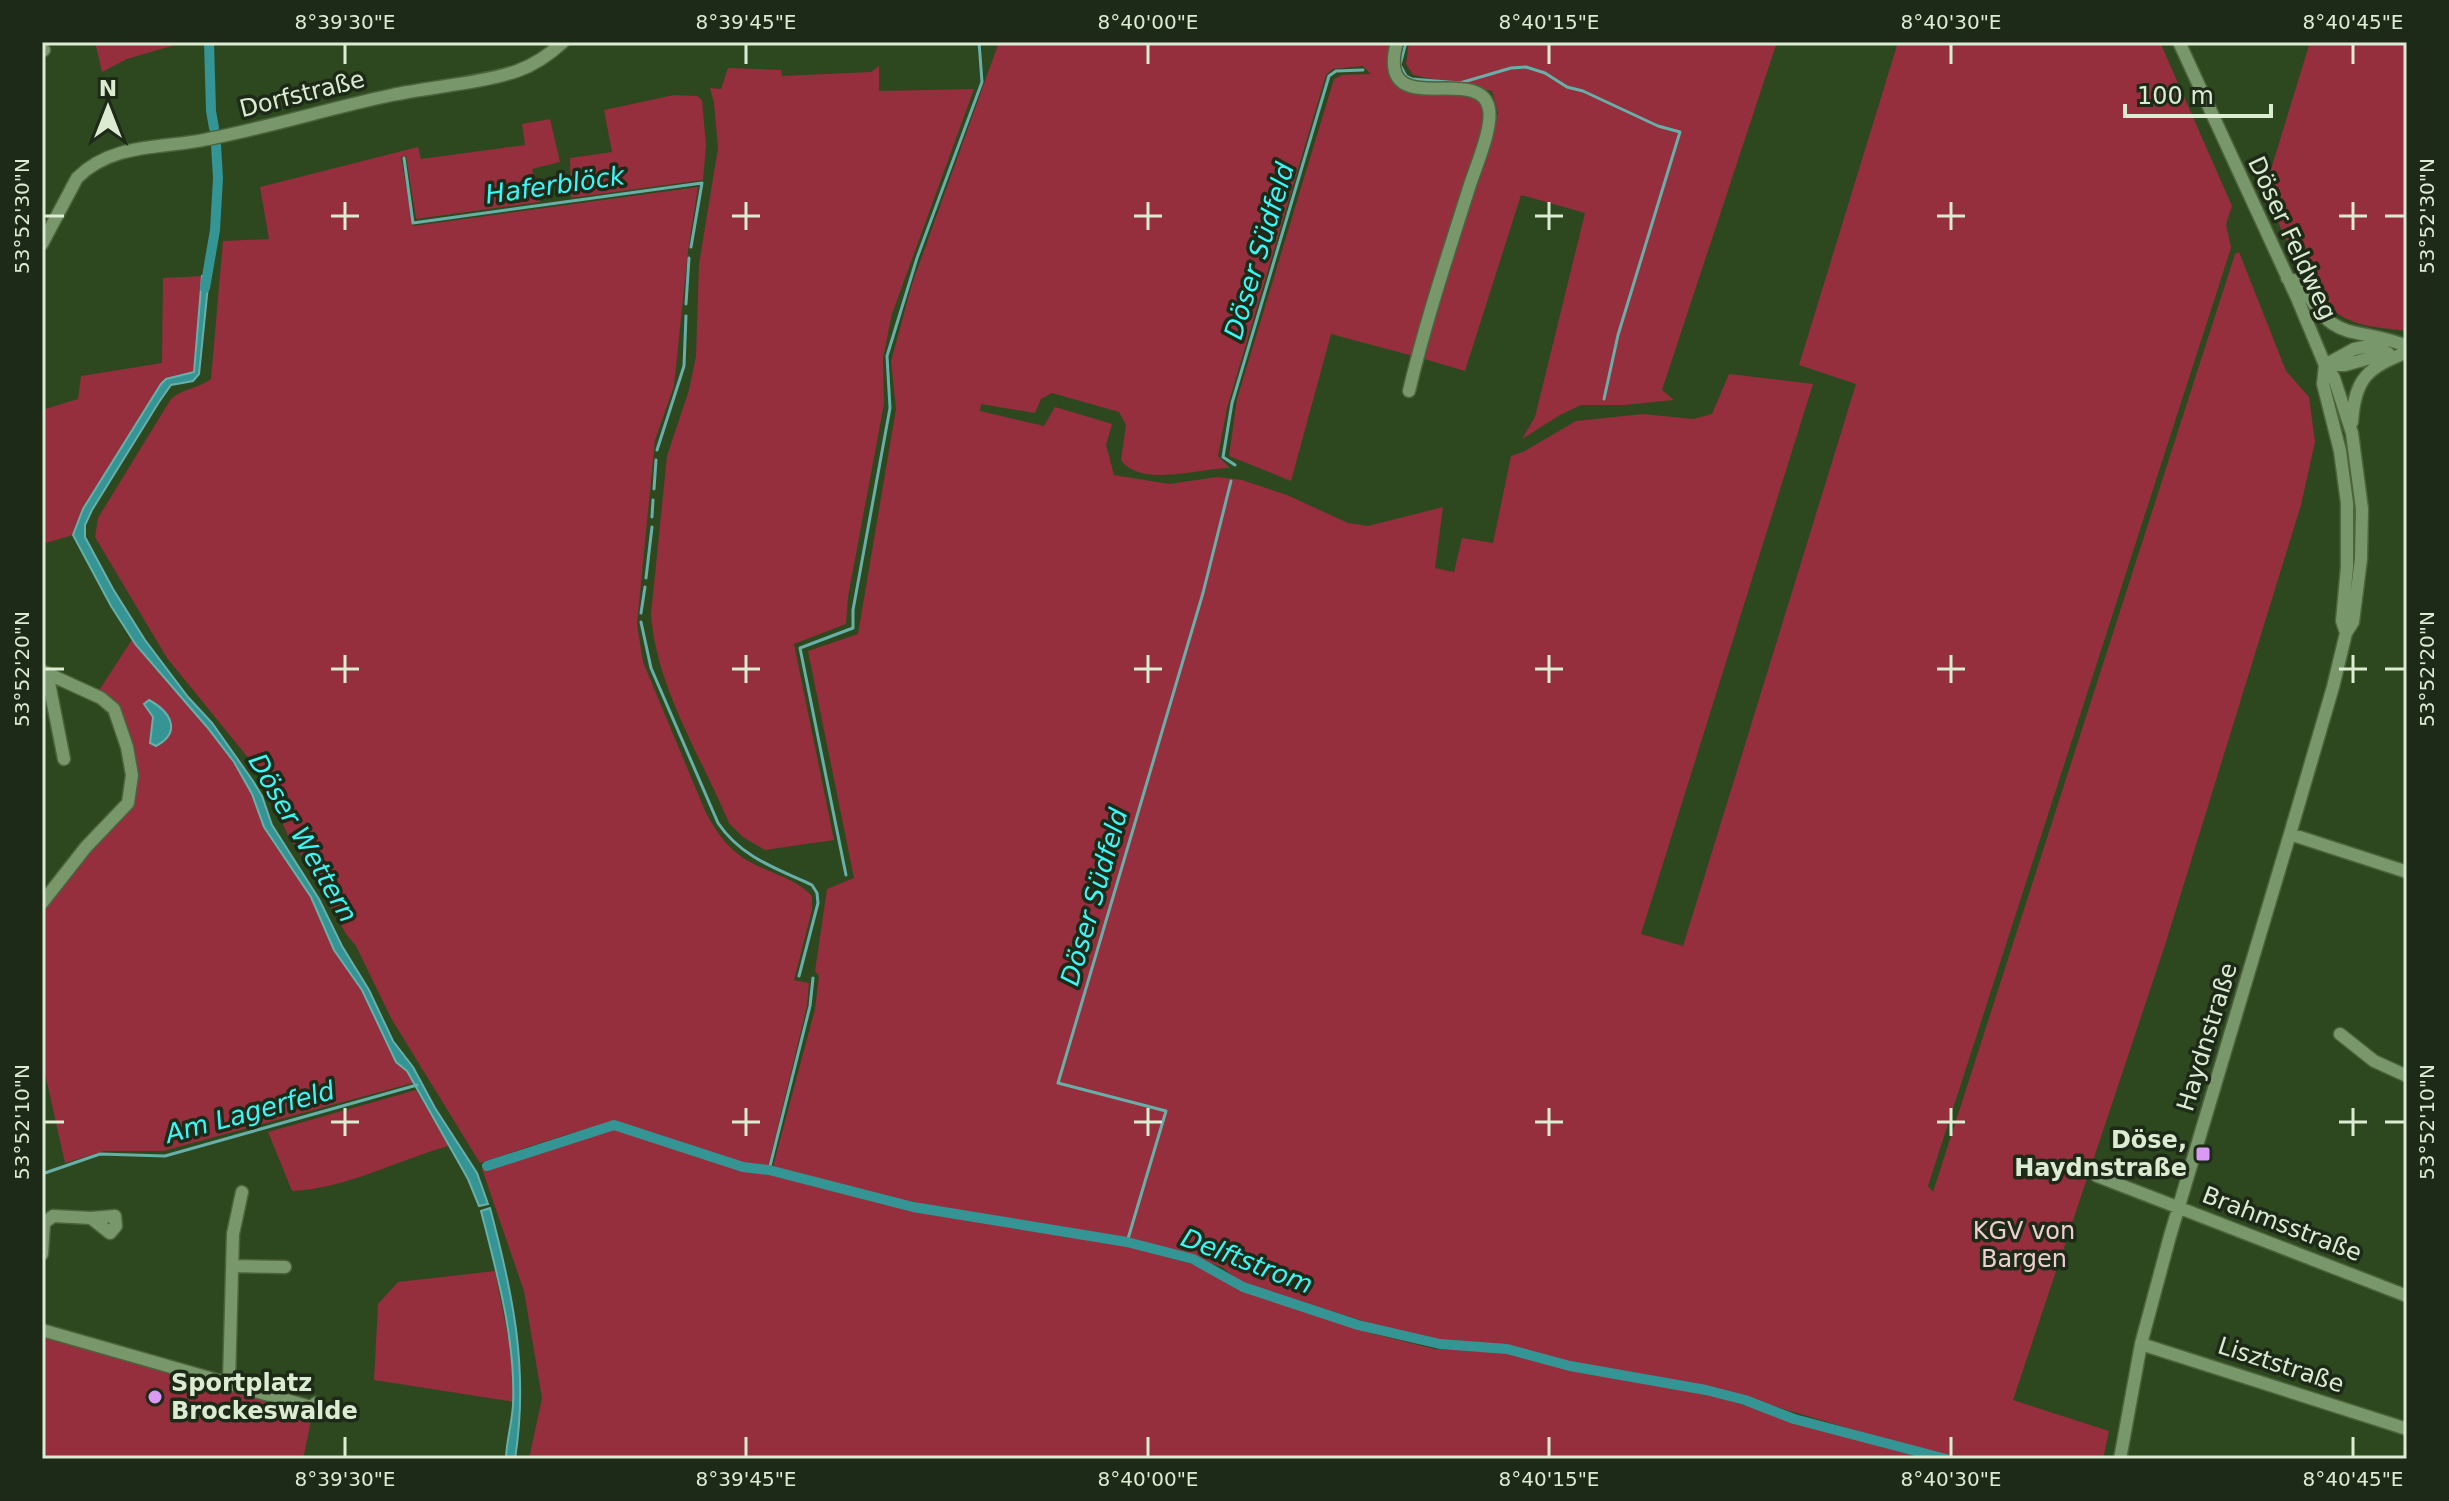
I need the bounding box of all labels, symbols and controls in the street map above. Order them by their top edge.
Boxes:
text: 8°39'30"E [295,10,395,34]
text: 8°39'45"E [696,10,796,34]
text: 8°40'00"E [1098,10,1198,34]
text: 8°40'15"E [1499,10,1599,34]
text: 8°40'30"E [1901,10,2001,34]
text: 8°40'45"E [2303,10,2403,34]
street label: Dorfstraße [237,65,367,123]
north arrow [68,68,148,148]
scale bar [2125,68,2271,118]
text: N [99,76,117,101]
text: 100 m [2137,82,2214,110]
street label: Döser Feldweg [2242,152,2342,324]
text: 53°52'30"N [10,158,34,274]
text: 53°52'30"N [2415,158,2439,274]
water label: Döser Südfeld [1218,159,1300,343]
water label: Haferblöck [483,160,627,210]
text: 53°52'20"N [10,611,34,727]
text: 53°52'20"N [2415,611,2439,727]
water label: Döser Wettern [243,748,363,928]
water label: Döser Südfeld [1054,805,1134,989]
street label: Haydnstraße [2171,959,2243,1115]
text: 53°52'10"N [10,1064,34,1180]
text: 53°52'10"N [2415,1064,2439,1180]
water label: Am Lagerfeld [160,1075,338,1150]
place label: Döse, Haydnstraße [2014,1126,2187,1182]
marker: Döse, Haydnstraße [2194,1145,2212,1163]
street label: Brahmsstraße [2198,1181,2366,1267]
park label: KGV von Bargen [1973,1217,2075,1273]
water label: Delftstrom [1177,1222,1317,1300]
street label: Lisztstraße [2214,1331,2348,1399]
place label: Sportplatz Brockeswalde [171,1369,358,1425]
marker: Sportplatz Brockeswalde [146,1388,164,1406]
text: 8°39'30"E [295,1467,395,1491]
text: 8°39'45"E [696,1467,796,1491]
text: 8°40'00"E [1098,1467,1198,1491]
text: 8°40'15"E [1499,1467,1599,1491]
text: 8°40'30"E [1901,1467,2001,1491]
text: 8°40'45"E [2303,1467,2403,1491]

